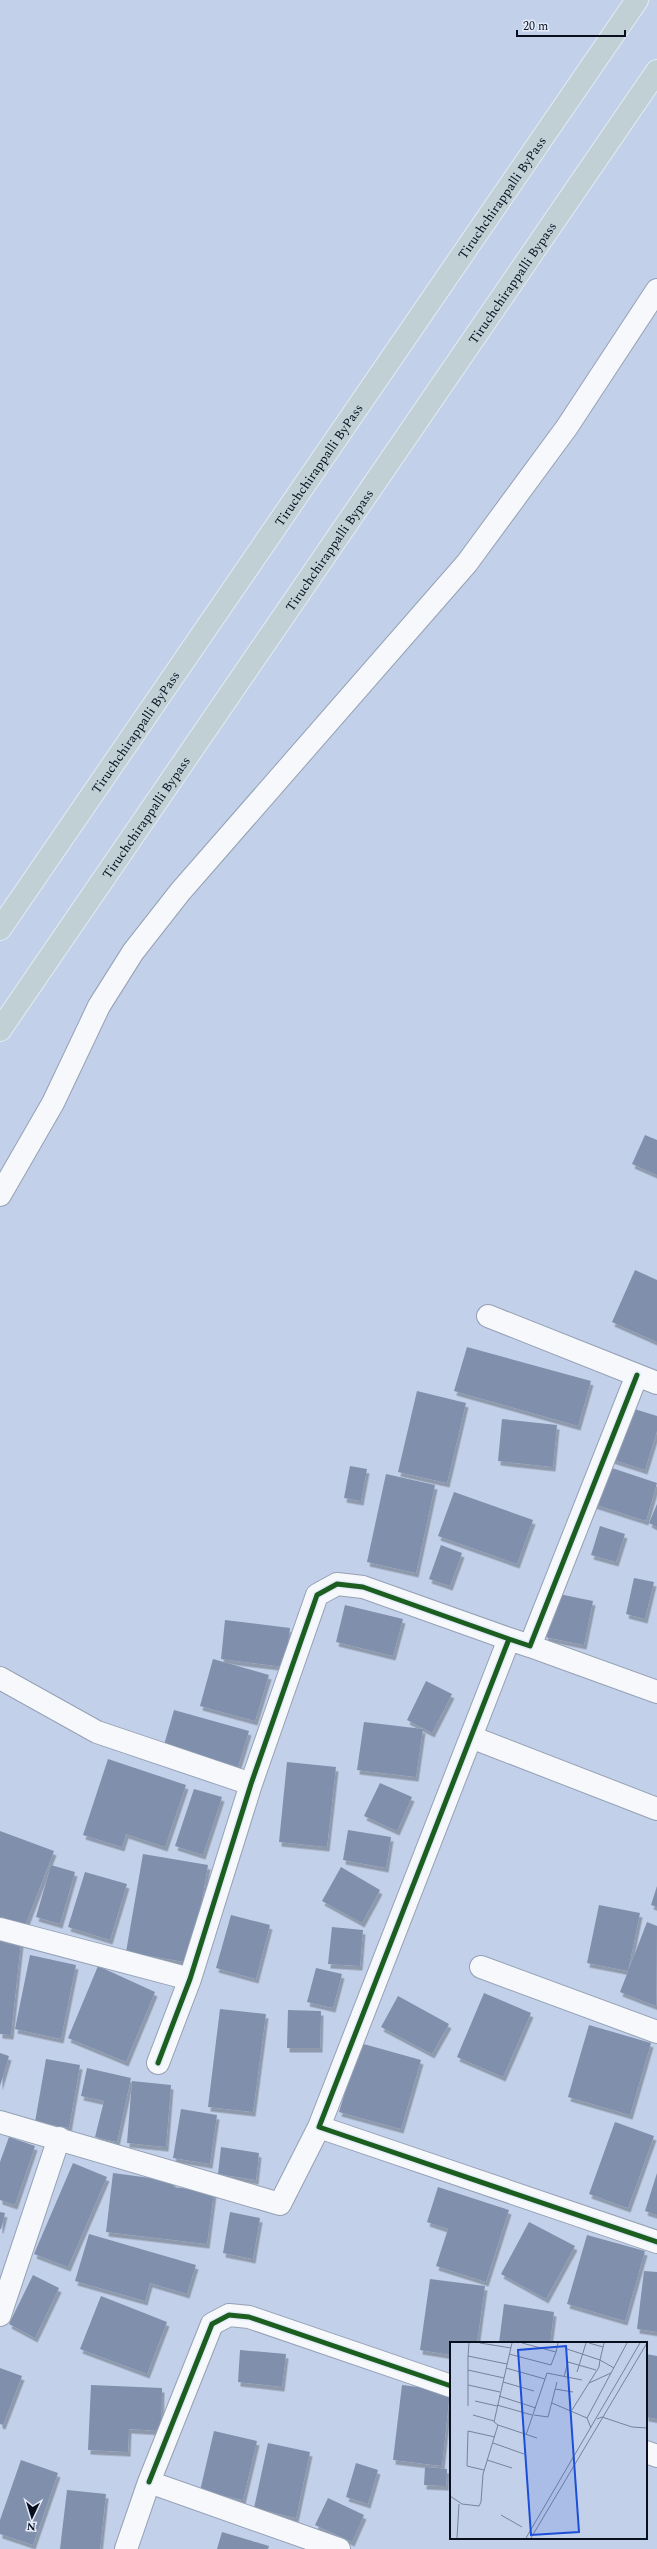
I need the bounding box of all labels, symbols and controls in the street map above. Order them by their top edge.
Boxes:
scale bar [517,12,625,38]
text: 20 m [523,17,548,36]
street label: Tiruchchirappalli ByPass [453,133,552,263]
street label: Tiruchchirappalli Bypass [464,218,562,348]
street label: Tiruchchirappalli ByPass [270,400,368,531]
street label: Tiruchchirappalli Bypass [281,485,379,616]
street label: Tiruchchirappalli ByPass [87,667,185,798]
street label: Tiruchchirappalli Bypass [98,752,196,883]
inset map [450,2342,647,2539]
north arrow [12,2497,52,2537]
text: N [26,2518,36,2535]

